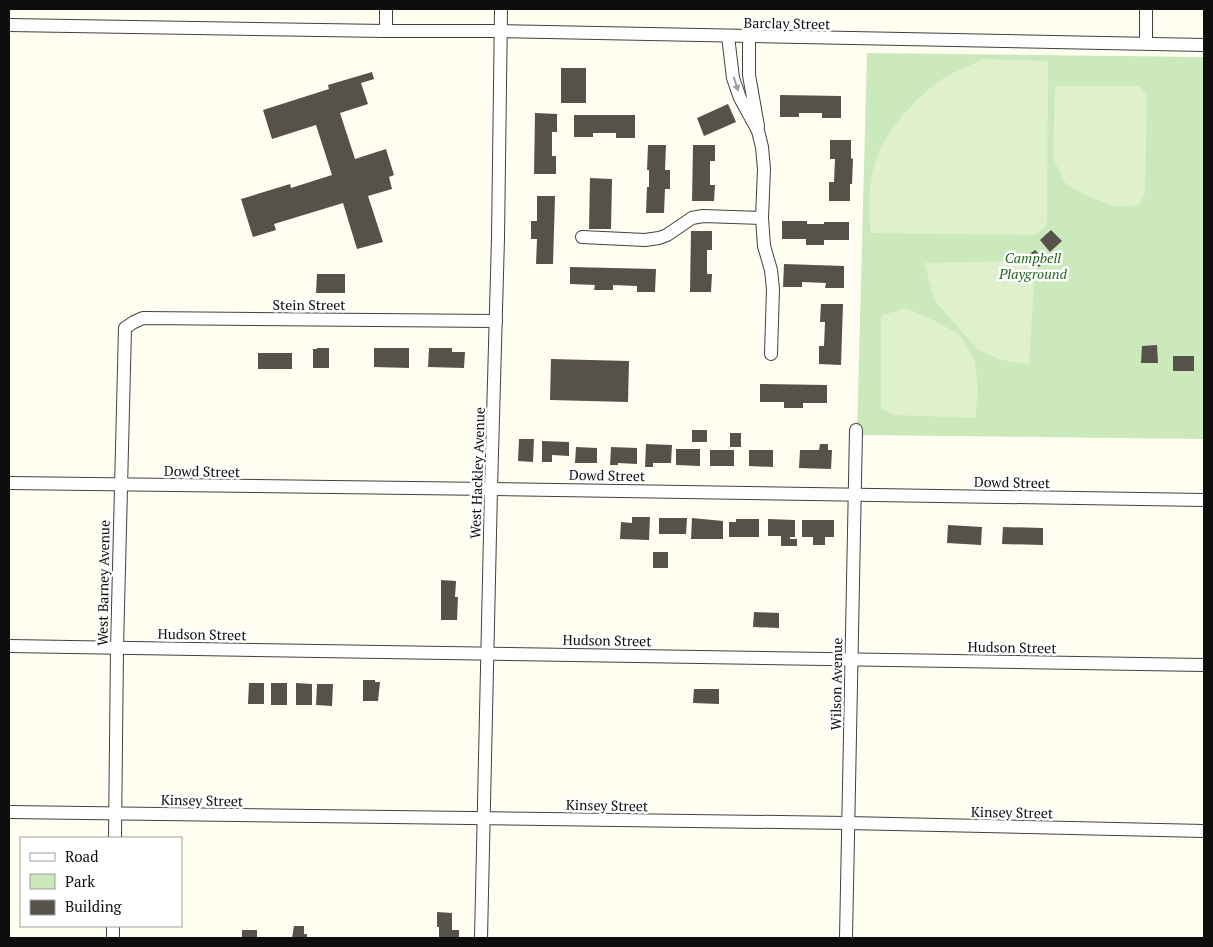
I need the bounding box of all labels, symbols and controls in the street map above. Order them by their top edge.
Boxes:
street label: Barclay Street [743,13,831,33]
one-way arrow [733,77,740,92]
park label: Campbell Playground [998,248,1067,283]
street label: Stein Street [272,295,346,314]
street label: West Hackley Avenue [465,407,489,539]
street label: Dowd Street [164,461,241,481]
street label: Dowd Street [569,465,646,485]
street label: Dowd Street [974,472,1051,492]
street label: West Barney Avenue [92,520,114,646]
street label: Hudson Street [157,624,247,644]
street label: Hudson Street [562,630,652,650]
street label: Hudson Street [967,637,1057,657]
street label: Wilson Avenue [826,638,846,730]
street label: Kinsey Street [161,790,244,810]
street label: Kinsey Street [566,795,649,815]
street label: Kinsey Street [971,802,1054,822]
legend [20,837,182,927]
text: Road [65,846,98,866]
text: Park [65,871,95,891]
text: Building [65,896,123,916]

